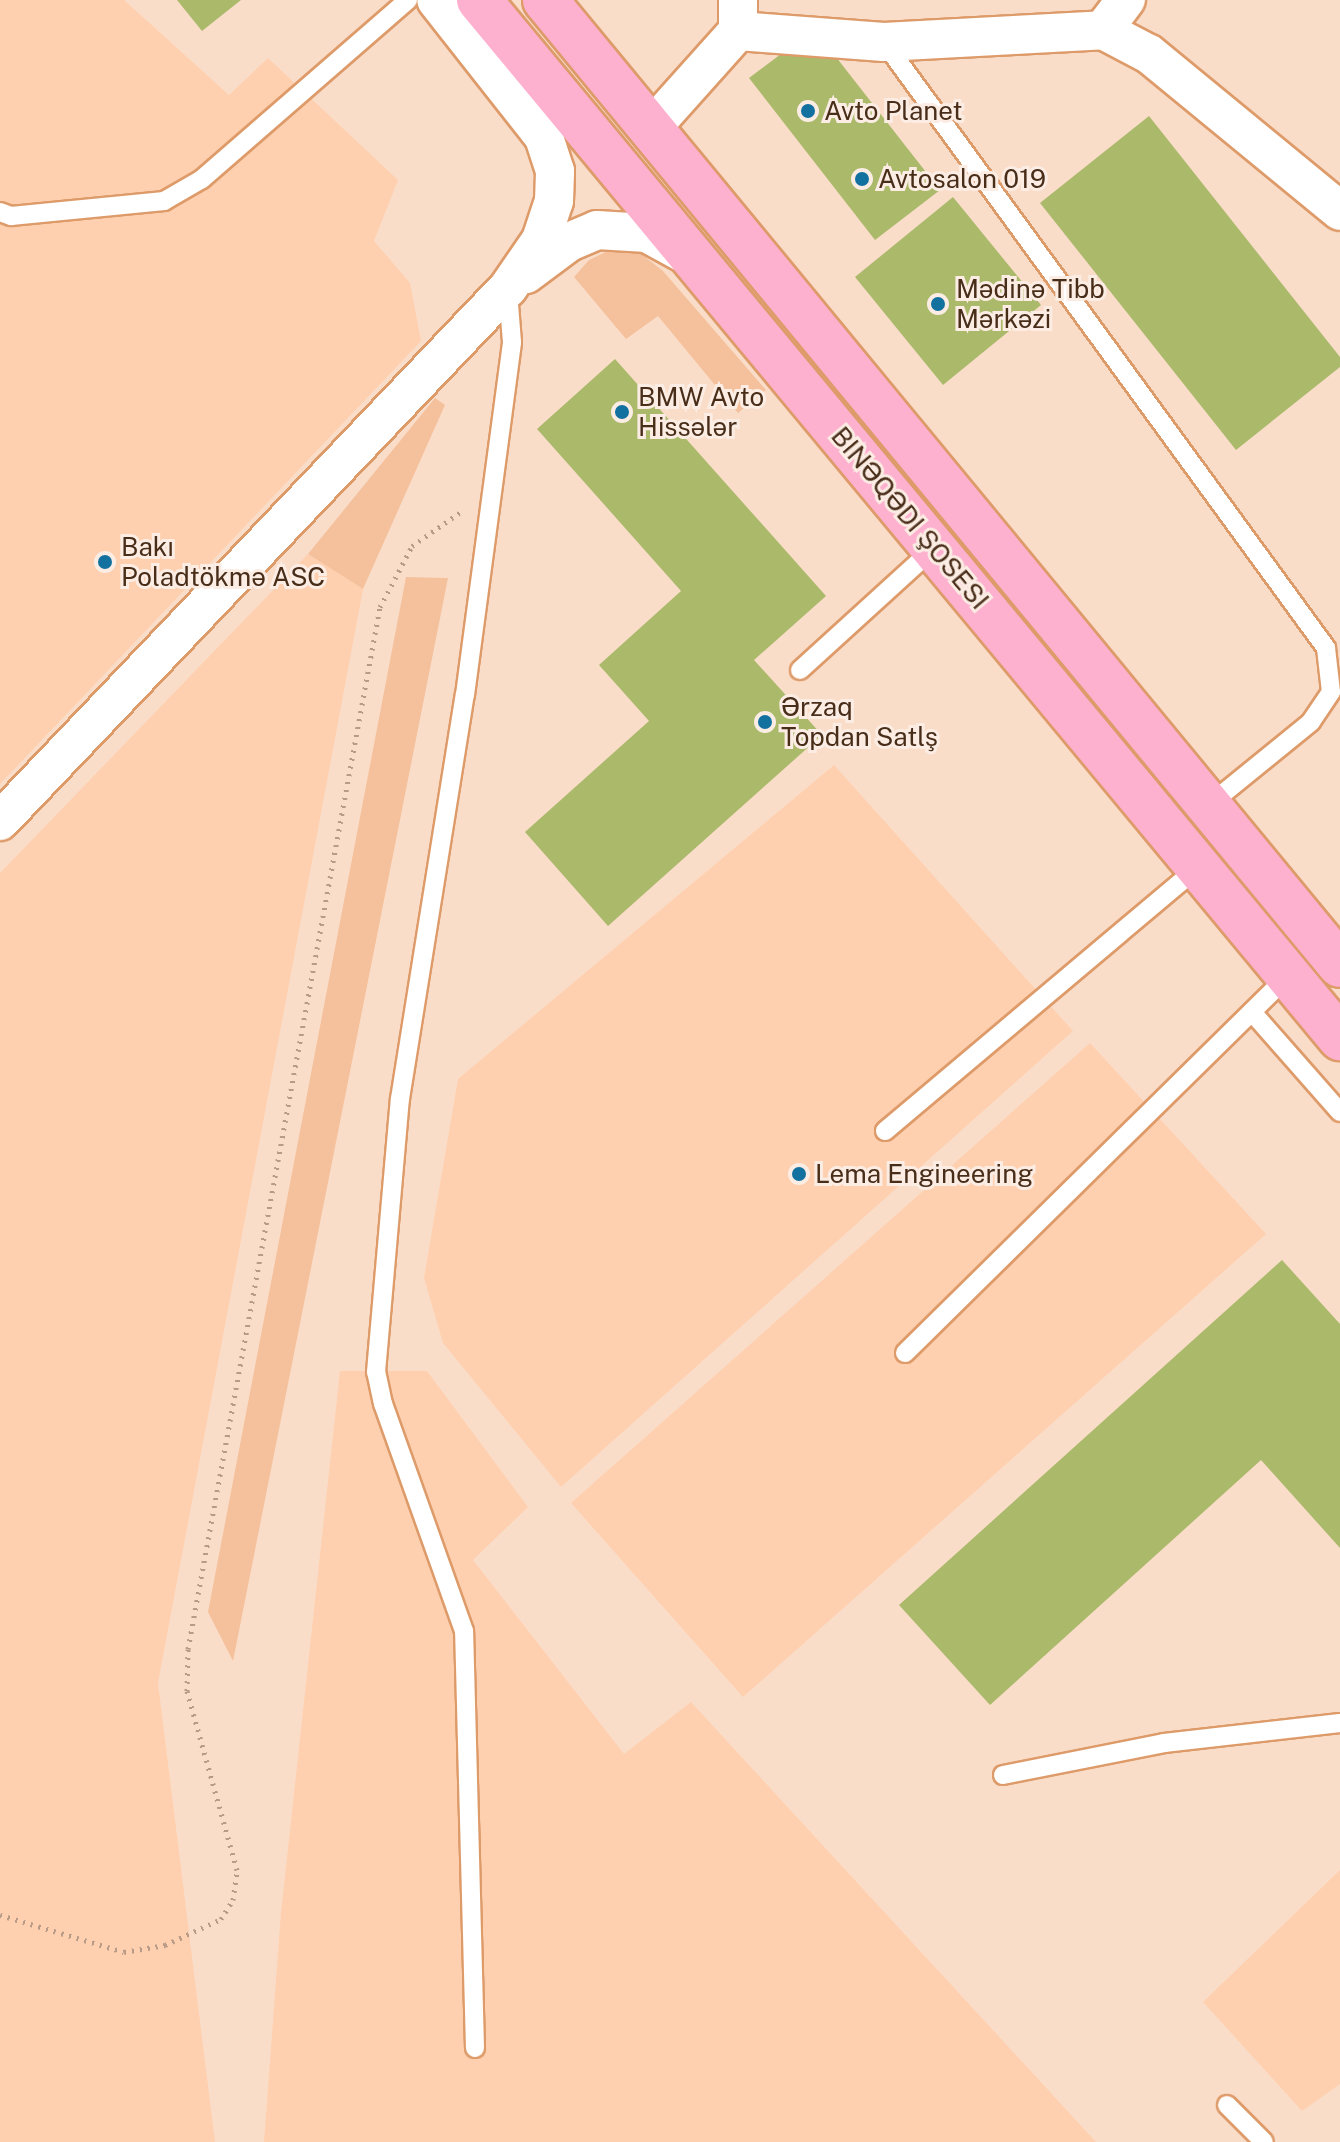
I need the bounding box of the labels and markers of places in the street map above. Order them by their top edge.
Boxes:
place label: Avto Planet [824,95,963,127]
marker: Avto Planet [799,102,817,120]
place label: Avtosalon 019 [878,163,1046,195]
marker: Avtosalon 019 [853,170,871,188]
place label: Mədinə Tibb Mərkəzi [956,273,1105,334]
marker: Mədinə Tibb Mərkəzi [927,293,949,315]
place label: BMW Avto Hissələr [638,381,764,442]
marker: BMW Avto Hissələr [613,403,631,421]
place label: Bakı Poladtökmə ASC [121,531,325,592]
marker: Bakı Poladtökmə ASC [96,553,114,571]
place label: Ərzaq Topdan Satlş [781,691,938,752]
marker: Ərzaq Topdan Satlş [756,713,774,731]
place label: Lema Engineering [815,1158,1033,1190]
marker: Lema Engineering [790,1165,808,1183]

